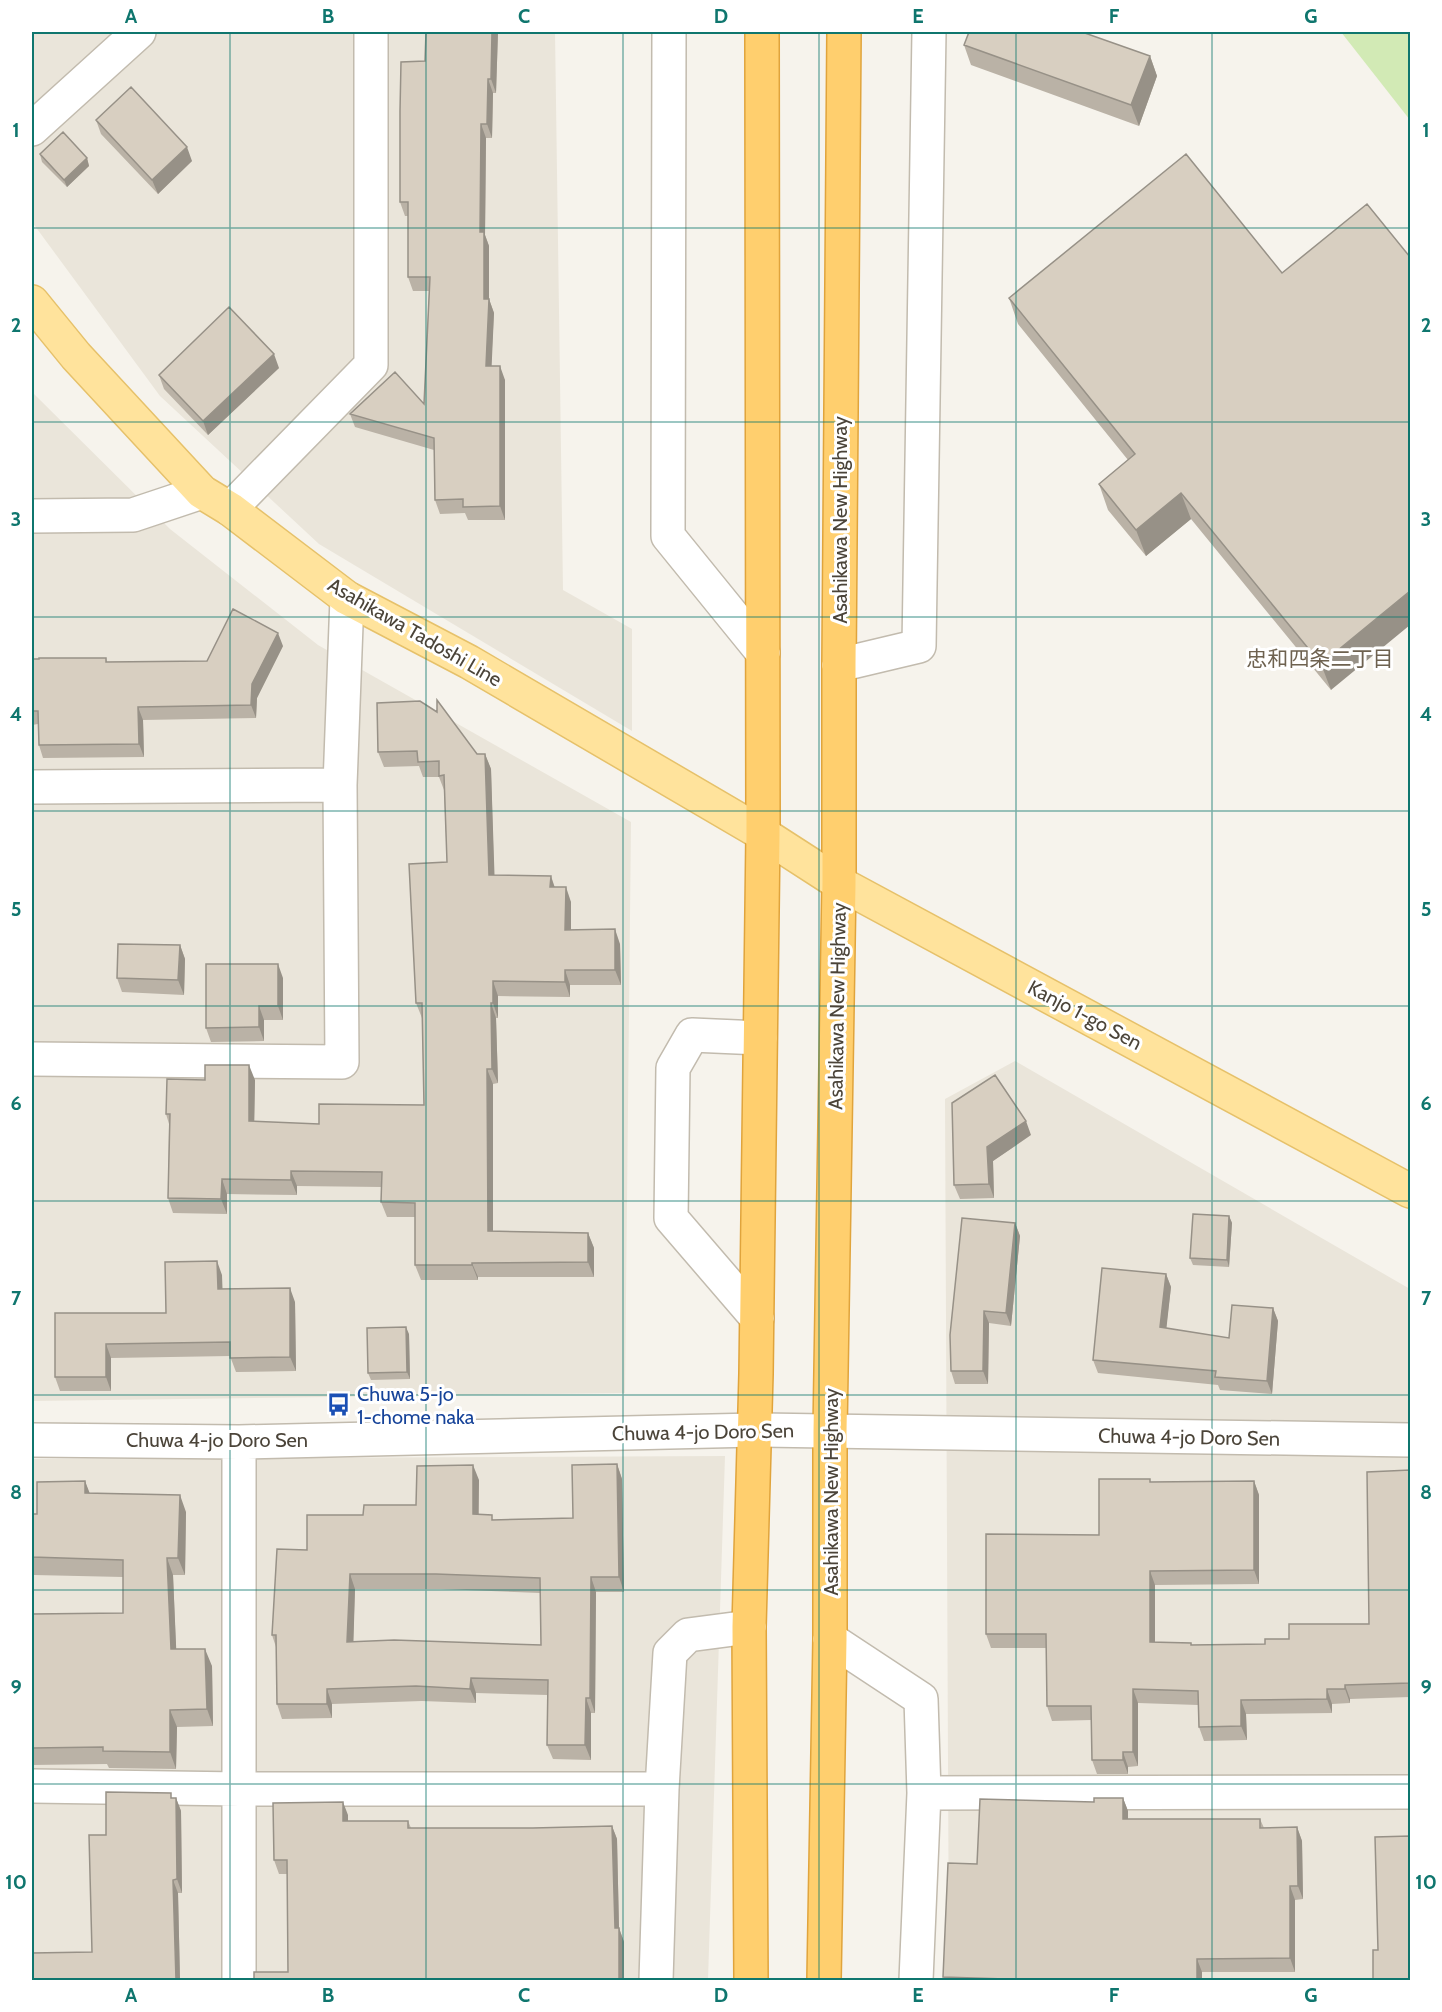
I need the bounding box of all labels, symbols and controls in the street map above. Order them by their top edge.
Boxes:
text: A [125,4,138,28]
text: B [322,4,334,28]
text: C [518,4,530,28]
text: D [714,4,728,28]
text: E [912,4,924,28]
text: F [1109,4,1120,28]
text: G [1304,4,1318,28]
text: 1 [12,118,20,142]
text: 1 [1422,118,1430,142]
text: 2 [11,313,21,337]
text: 2 [1421,313,1431,337]
street label: Asahikawa New Highway [828,416,852,624]
text: 3 [11,507,21,531]
text: 3 [1421,507,1431,531]
street label: Asahikawa Tadoshi Line [324,572,506,692]
district label: 忠和四条二丁目 [1247,646,1394,671]
text: 4 [10,702,22,726]
text: 4 [1420,702,1432,726]
text: 5 [11,897,21,921]
text: 5 [1421,897,1431,921]
street label: Asahikawa New Highway [823,902,851,1110]
street label: Kanjo 1-go Sen [1024,975,1146,1055]
text: 6 [10,1091,22,1115]
text: 6 [1420,1091,1432,1115]
text: 7 [11,1286,22,1310]
text: 7 [1421,1286,1432,1310]
place label: Chuwa 5-jo 1-chome naka [357,1382,475,1429]
street label: Asahikawa New Highway [819,1388,843,1596]
bus stop icon: Chuwa 5-jo 1-chome naka [326,1392,352,1418]
street label: Chuwa 4-jo Doro Sen [612,1418,794,1446]
street label: Chuwa 4-jo Doro Sen [1098,1423,1280,1451]
street label: Chuwa 4-jo Doro Sen [126,1428,308,1452]
text: 8 [10,1480,22,1504]
text: 8 [1420,1480,1432,1504]
text: 9 [10,1675,22,1699]
text: 9 [1420,1675,1432,1699]
text: 10 [5,1870,27,1894]
text: 10 [1415,1870,1437,1894]
text: A [125,1983,138,2007]
text: B [322,1983,334,2007]
text: C [518,1983,530,2007]
text: D [714,1983,728,2007]
text: E [912,1983,924,2007]
text: F [1109,1983,1120,2007]
text: G [1304,1983,1318,2007]

